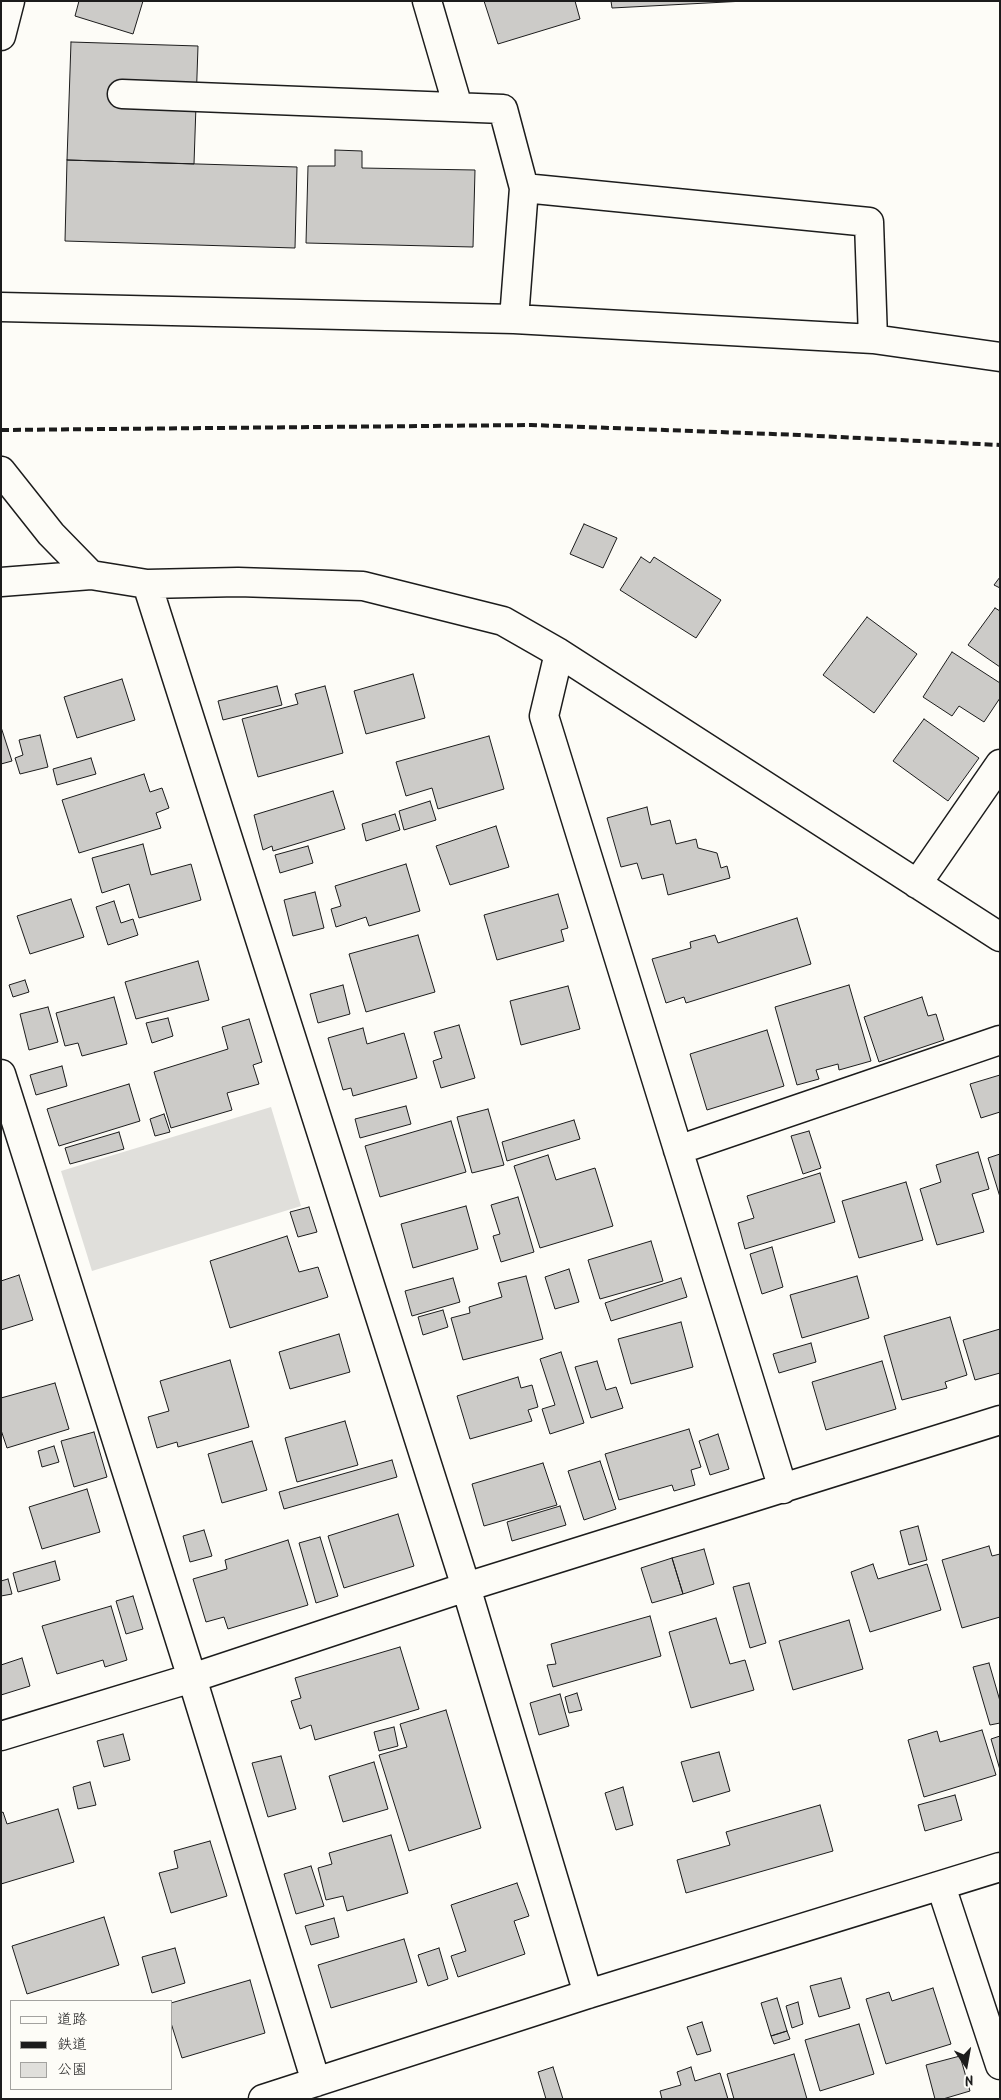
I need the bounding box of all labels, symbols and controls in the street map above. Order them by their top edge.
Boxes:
legend [10,2000,172,2090]
text: 道路 [57,2008,87,2032]
text: 鉄道 [57,2033,87,2057]
north arrow [941,2040,991,2090]
text: 公園 [57,2058,87,2082]
text: N [963,2068,976,2091]

